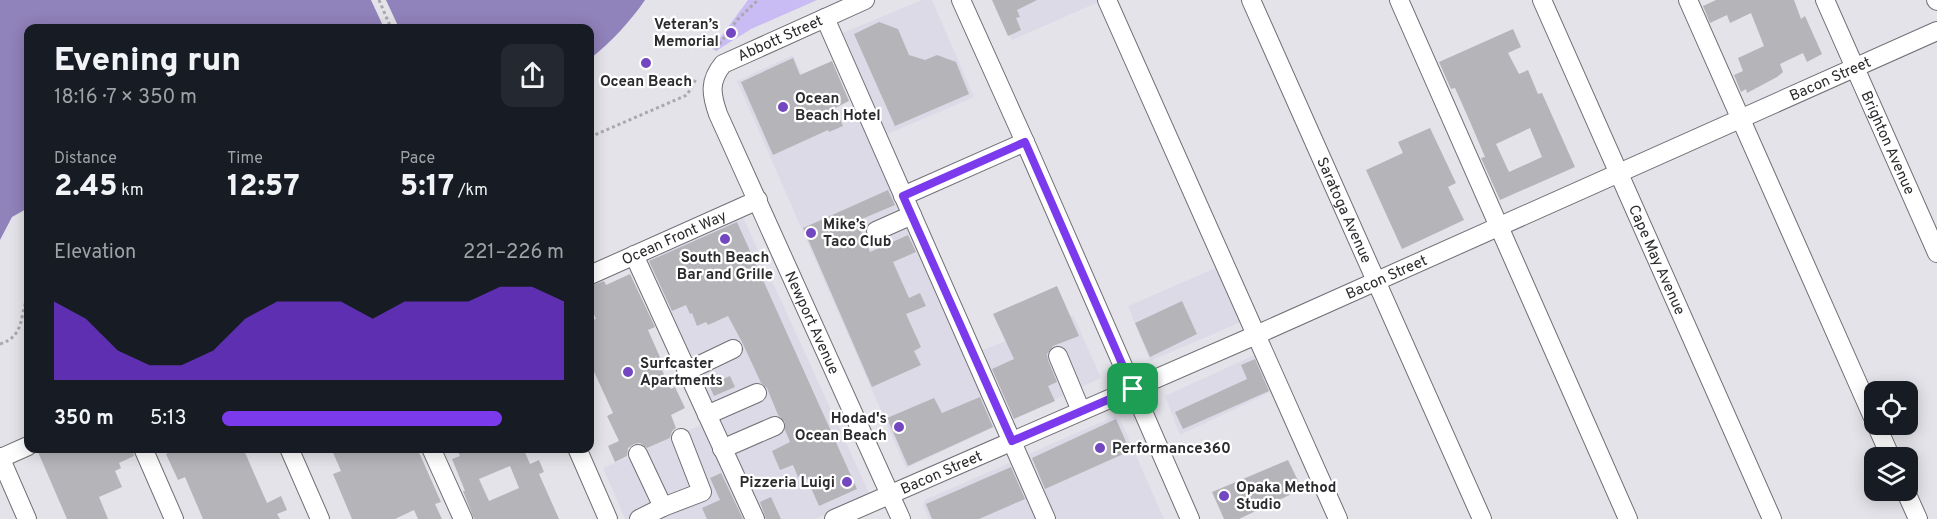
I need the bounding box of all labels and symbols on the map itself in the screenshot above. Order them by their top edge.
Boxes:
street label: Abbott Street [735,12,826,67]
place label: Veteran’s Memorial [654,16,719,52]
marker: Veteran’s Memorial [724,26,738,40]
street label: Bacon Street [1787,54,1874,107]
marker: Ocean Beach [639,56,653,70]
place label: Ocean Beach [600,73,692,92]
street label: Brighton Avenue [1856,88,1918,198]
place label: Ocean Beach Hotel [795,90,881,126]
marker: Ocean Beach Hotel [776,100,790,114]
street label: Saratoga Avenue [1311,155,1375,267]
street label: Cape May Avenue [1623,202,1688,318]
street label: Ocean Front Way [619,207,730,271]
place label: Mike’s Taco Club [823,216,891,252]
marker: Mike’s Taco Club [804,226,818,240]
marker: South Beach Bar and Grille [718,232,732,246]
place label: South Beach Bar and Grille [677,249,773,285]
street label: Bacon Street [1343,252,1431,305]
street label: Newport Avenue [779,269,842,378]
place label: Surfcaster Apartments [640,355,723,391]
pin [1107,363,1158,414]
marker: Surfcaster Apartments [621,365,635,379]
place label: Hodad's Ocean Beach [795,410,887,446]
marker: Hodad's Ocean Beach [892,420,906,434]
place label: Performance360 [1112,440,1231,459]
marker: Performance360 [1093,441,1107,455]
street label: Bacon Street [898,447,986,500]
place label: Pizzeria Luigi [740,474,835,493]
marker: Pizzeria Luigi [840,475,854,489]
place label: Opaka Method Studio [1236,479,1336,515]
marker: Opaka Method Studio [1217,489,1231,503]

